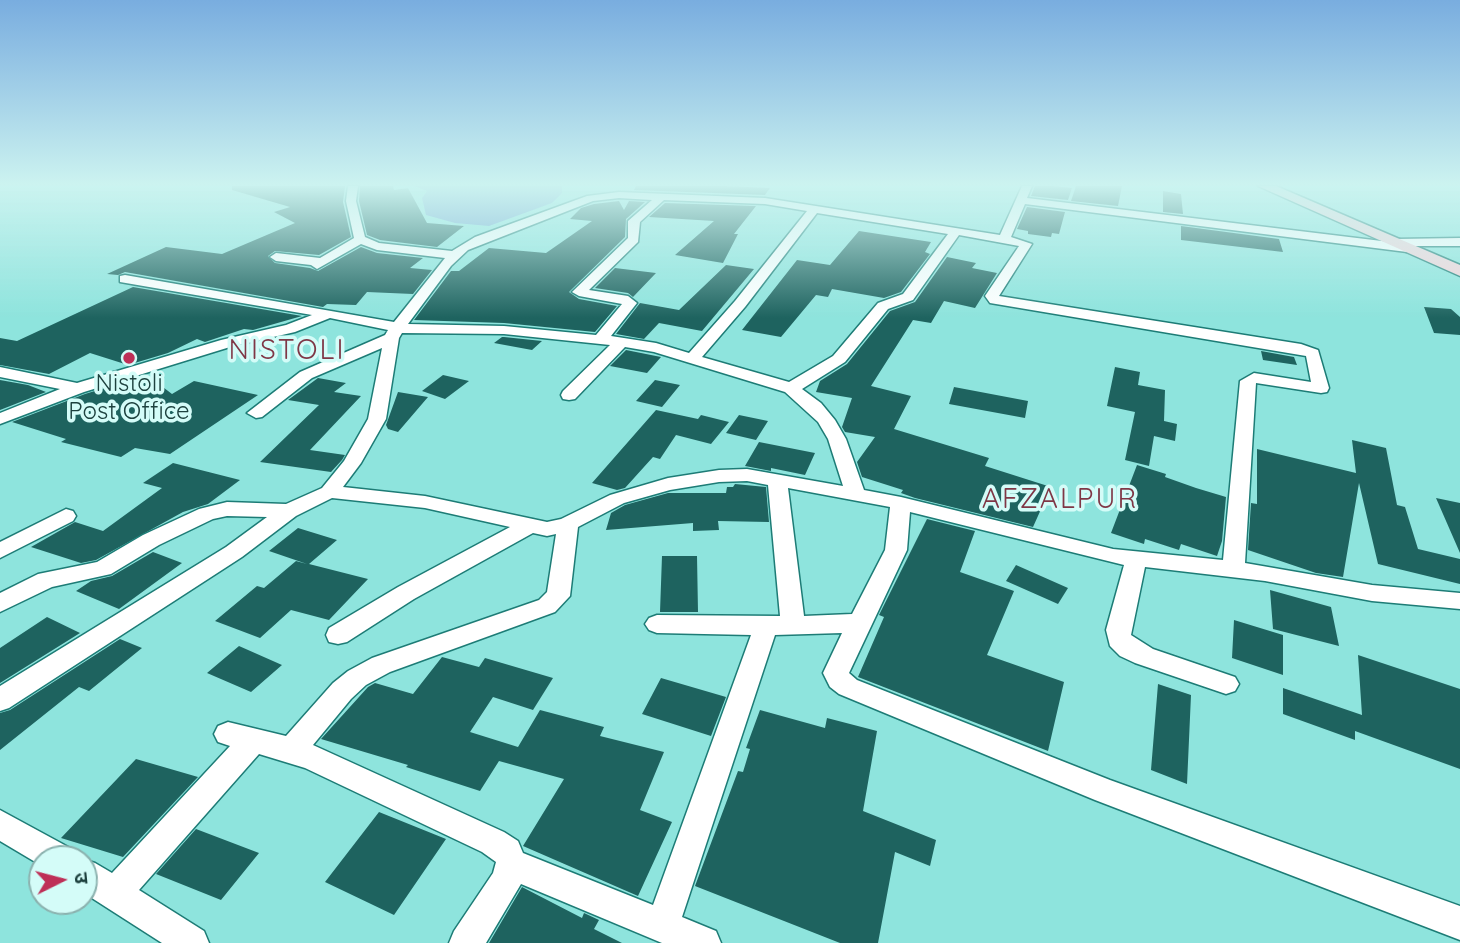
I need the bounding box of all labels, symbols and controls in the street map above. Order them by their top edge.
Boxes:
district label: NISTOLI [229,334,345,368]
marker: Nistoli Post Office [121,350,137,366]
place label: Nistoli Post Office [68,370,190,426]
district label: AFZALPUR [983,483,1137,517]
north arrow [28,845,98,915]
text: उ [69,871,94,885]

